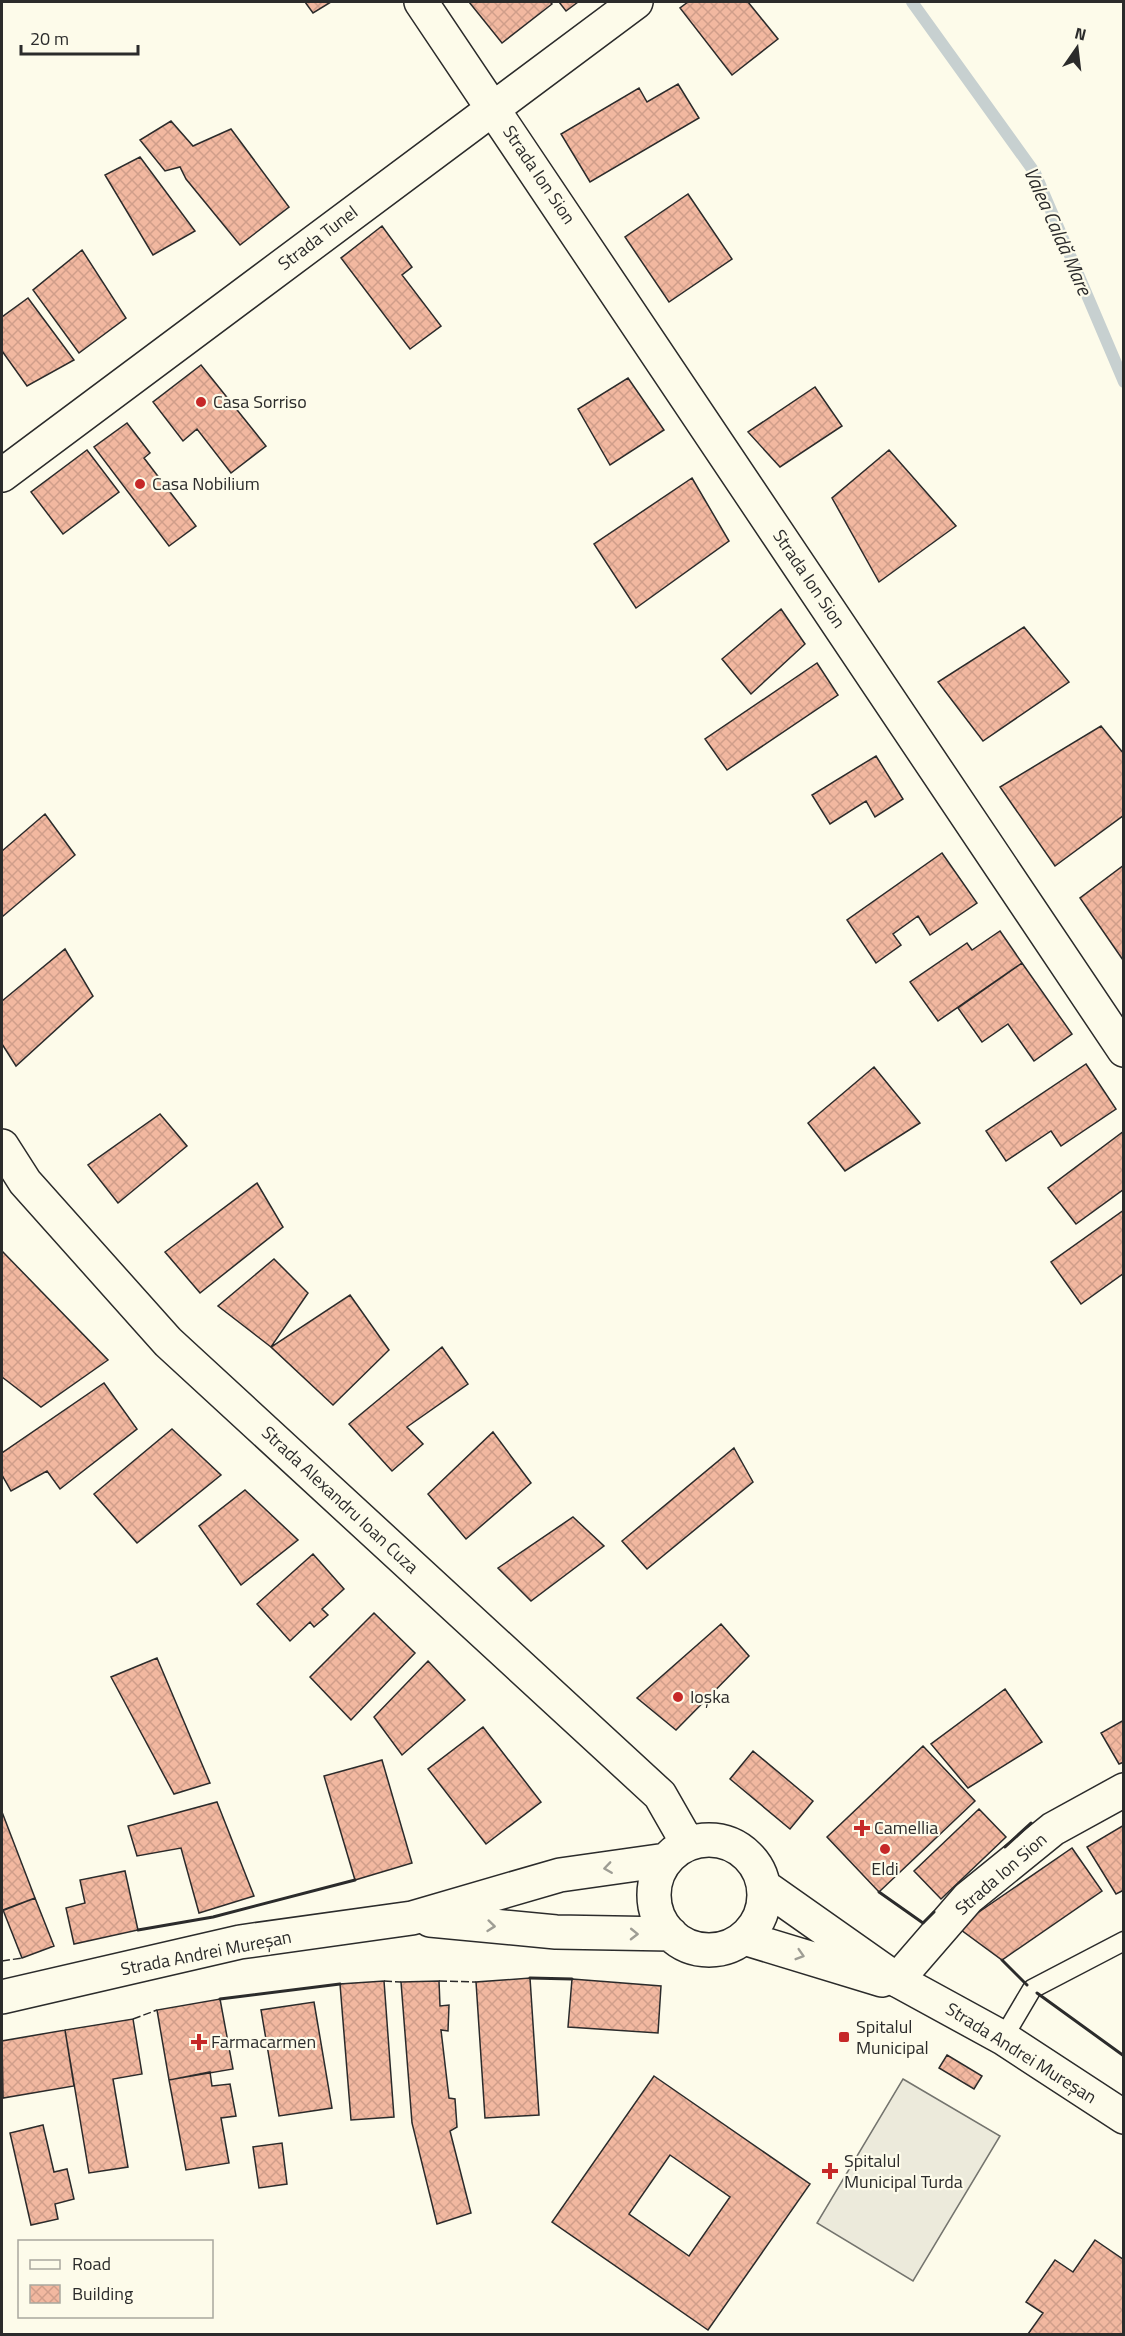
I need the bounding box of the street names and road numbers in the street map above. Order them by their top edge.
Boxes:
street label: Strada Ion Sion [496,120,582,230]
street label: Strada Tunel [272,199,363,277]
street label: Strada Ion Sion [766,524,852,634]
street label: Strada Alexandru Ioan Cuza [256,1419,425,1580]
street label: Strada Ion Sion [949,1826,1053,1921]
street label: Strada Andrei Mureșan [118,1923,294,1982]
street label: Strada Andrei Mureșan [941,1995,1102,2110]

